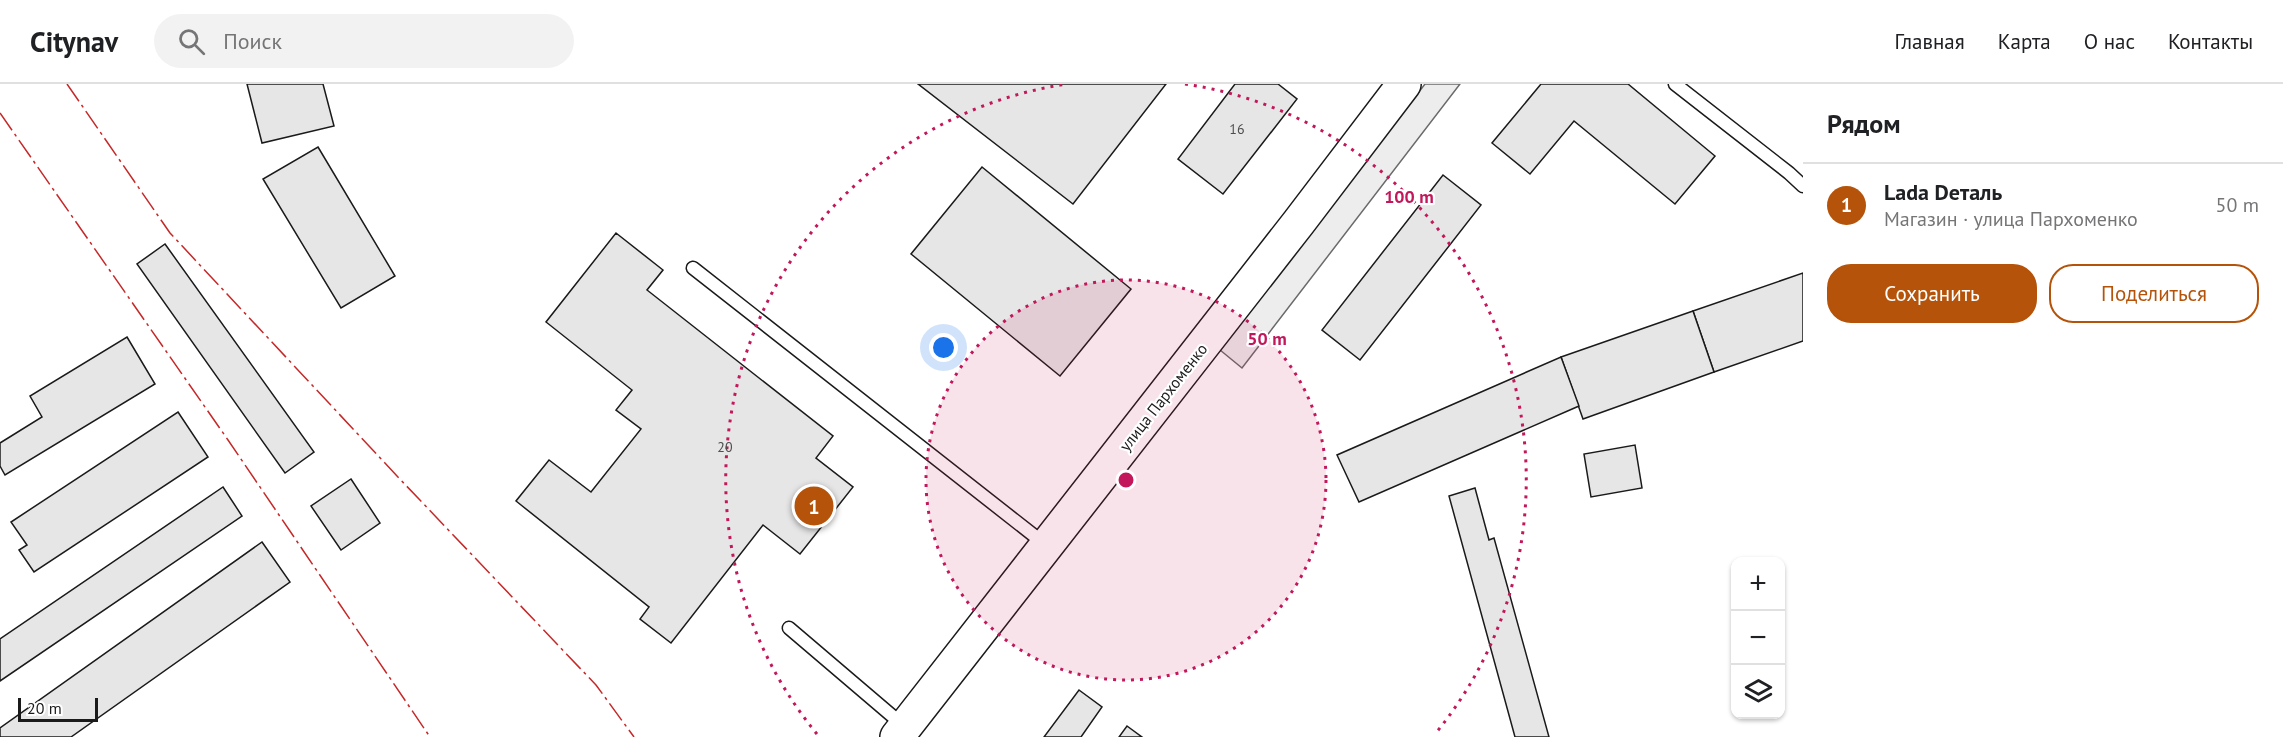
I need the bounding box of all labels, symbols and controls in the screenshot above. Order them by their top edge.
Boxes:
search box [154,14,574,68]
text: Citynav [30,23,118,60]
icon: search [175,25,208,58]
text: Поиск [223,27,282,55]
text: Главная [1894,28,1965,55]
text: Карта [1998,28,2051,55]
text: О нас [2084,28,2135,55]
text: Контакты [2168,28,2253,55]
text: Рядом [1827,107,1901,140]
house number: 16 [1229,120,1245,138]
text: Lada Dеталь [1884,178,2002,206]
text: 100 m [1384,185,1434,208]
text: 1 [1841,192,1852,218]
text: 50 m [2216,192,2259,218]
text: Магазин · улица Пархоменко [1884,206,2138,232]
button: Сохранить [1827,264,2037,323]
button: Поделиться [2049,264,2259,323]
text: 50 m [1247,327,1287,350]
your location [929,333,958,362]
street label: улица Пархоменко [1115,339,1211,455]
house number: 20 [717,438,733,456]
centre of rings [1116,470,1136,490]
pin: 1 [794,484,834,528]
map controls [1731,557,1785,719]
button: + [1731,557,1785,611]
button: − [1731,611,1785,665]
button: layers [1731,665,1785,719]
scale bar [18,695,98,722]
text: 20 m [27,698,62,718]

